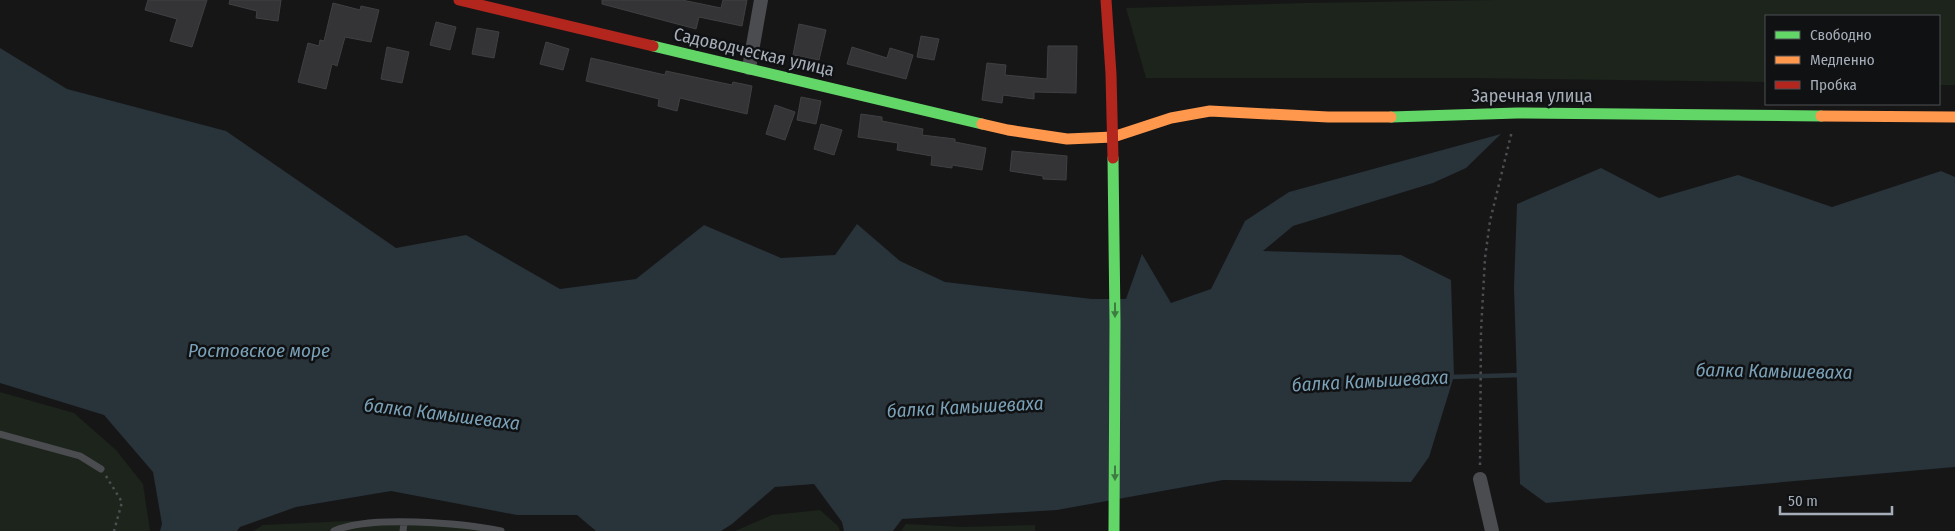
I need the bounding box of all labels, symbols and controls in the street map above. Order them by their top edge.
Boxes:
legend [1765,15,1940,105]
street label: Садоводческая улица [672,23,837,81]
text: Свободно [1810,26,1872,44]
text: Медленно [1810,51,1875,69]
text: Пробка [1810,76,1857,94]
street label: Заречная улица [1471,85,1593,107]
one-way arrow [1111,302,1119,318]
water label: Ростовское море [188,339,330,362]
water label: балка Камышеваха [1695,358,1853,384]
water label: балка Камышеваха [1291,365,1449,397]
water label: балка Камышеваха [886,391,1044,423]
water label: балка Камышеваха [363,393,521,435]
one-way arrow [1111,465,1119,481]
scale bar [1780,484,1892,516]
text: 50 m [1788,492,1818,510]

